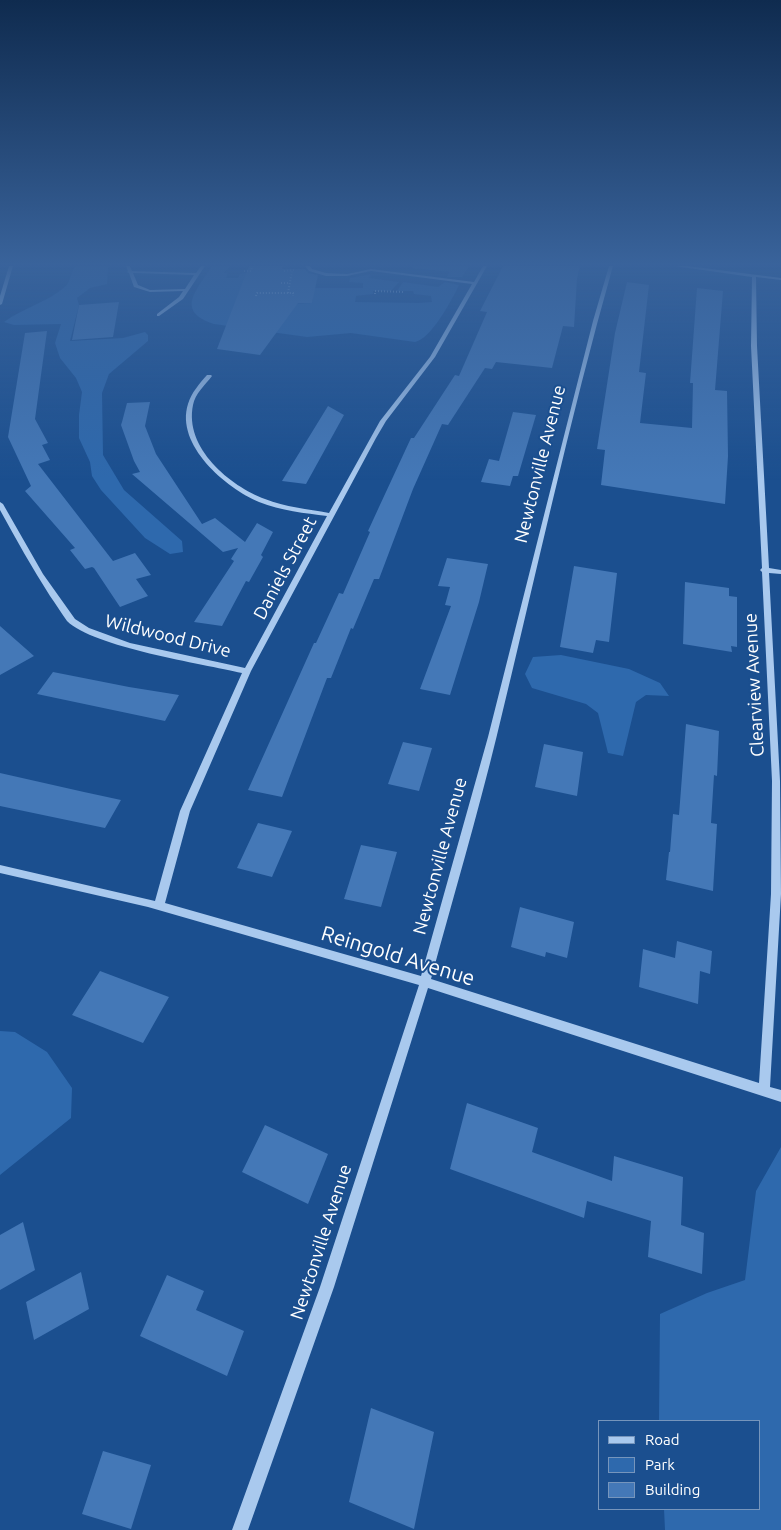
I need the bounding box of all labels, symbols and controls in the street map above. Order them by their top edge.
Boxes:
street label: Newtonville Avenue [510,383,570,545]
street label: Daniels Street [249,513,321,623]
street label: Wildwood Drive [103,610,233,662]
street label: Clearview Avenue [739,613,769,757]
street label: Newtonville Avenue [409,775,471,937]
street label: Reingold Avenue [318,921,478,991]
street label: Newtonville Avenue [286,1162,356,1322]
legend [598,1420,761,1510]
text: Road [645,1431,680,1448]
text: Park [645,1456,675,1473]
text: Building [645,1481,700,1498]

